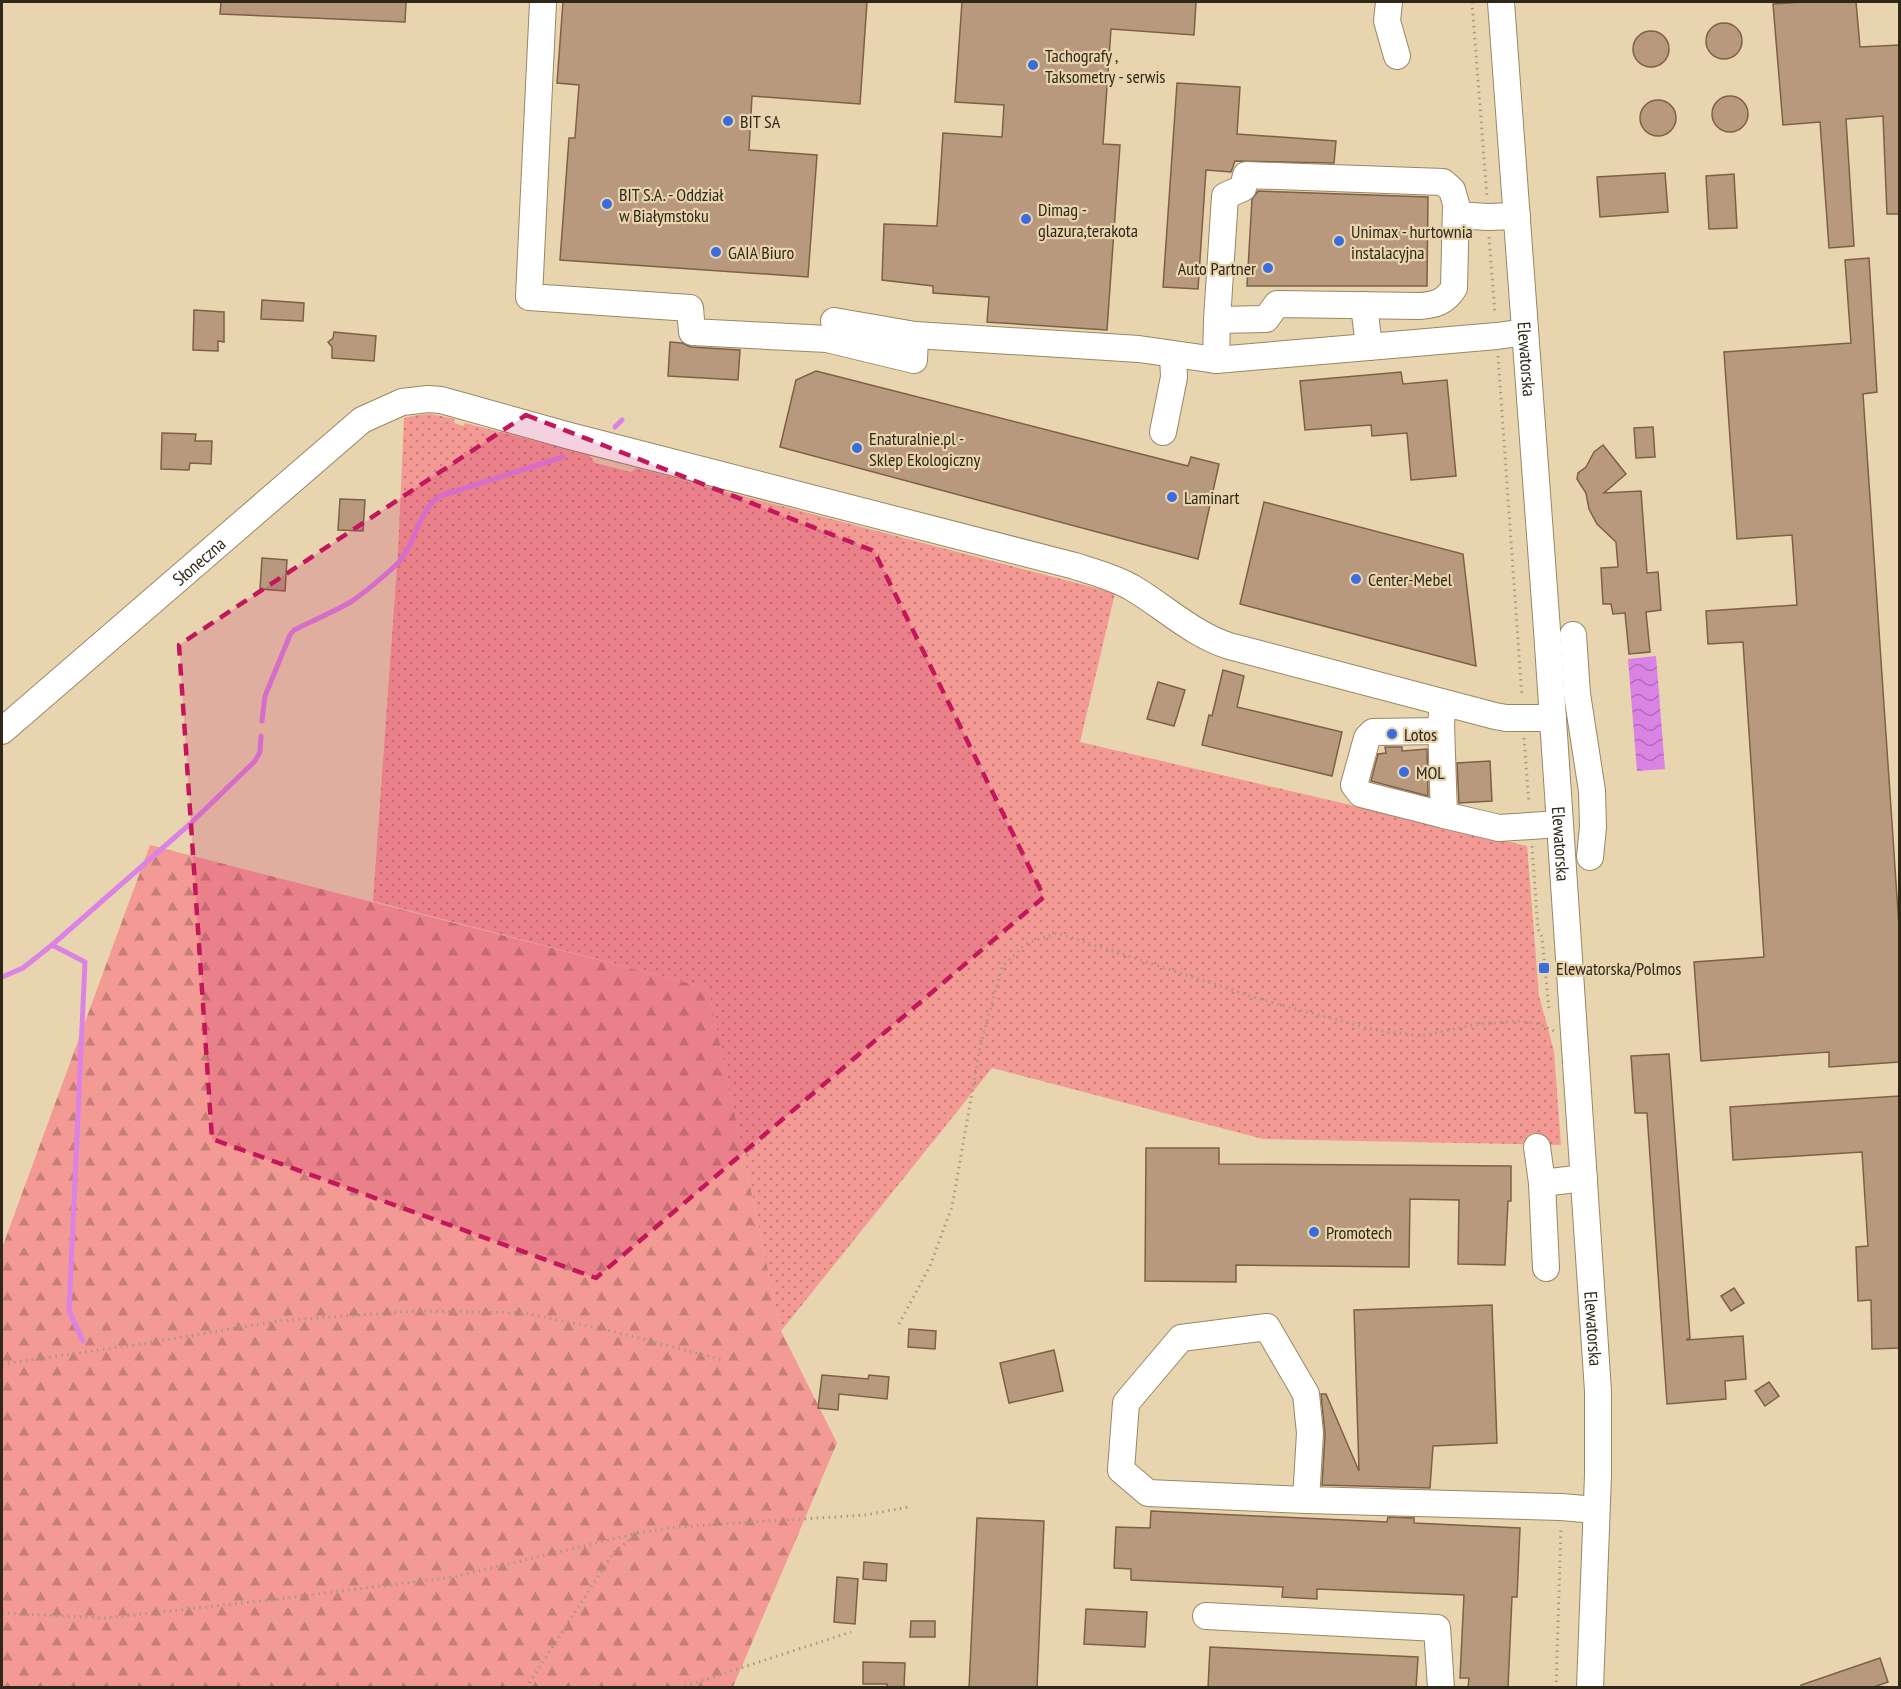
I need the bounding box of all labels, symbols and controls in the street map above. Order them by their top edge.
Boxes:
place label: Tachografy , Taksometry - serwis [1045,44,1165,88]
marker: Tachografy , Taksometry - serwis [1026,58,1040,72]
place label: BIT SA [740,110,781,133]
marker: BIT SA [721,114,735,128]
place label: BIT S.A. - Oddział w Białymstoku [619,183,724,227]
marker: BIT S.A. - Oddział w Białymstoku [600,197,614,211]
place label: Dimag - glazura,terakota [1038,198,1138,242]
marker: Dimag - glazura,terakota [1019,212,1033,226]
place label: Unimax - hurtownia instalacyjna [1351,220,1473,264]
marker: Unimax - hurtownia instalacyjna [1332,234,1346,248]
place label: GAIA Biuro [728,241,794,264]
marker: GAIA Biuro [709,245,723,259]
place label: Auto Partner [1178,257,1256,280]
marker: Auto Partner [1261,261,1275,275]
street label: Elewatorska [1513,321,1541,397]
place label: Enaturalnie.pl - Sklep Ekologiczny [869,427,980,471]
marker: Enaturalnie.pl - Sklep Ekologiczny [850,441,864,455]
place label: Laminart [1184,486,1240,509]
marker: Laminart [1165,490,1179,504]
street label: Słoneczna [168,532,230,590]
place label: Center-Mebel [1368,568,1453,591]
marker: Center-Mebel [1349,572,1363,586]
place label: Lotos [1404,723,1437,746]
marker: Lotos [1385,727,1399,741]
place label: MOL [1416,761,1445,784]
marker: MOL [1397,765,1411,779]
street label: Elewatorska [1547,806,1575,882]
place label: Elewatorska/Polmos [1556,957,1681,980]
marker: Elewatorska/Polmos [1537,961,1551,975]
place label: Promotech [1326,1221,1392,1244]
marker: Promotech [1307,1225,1321,1239]
street label: Elewatorska [1580,1291,1608,1367]

